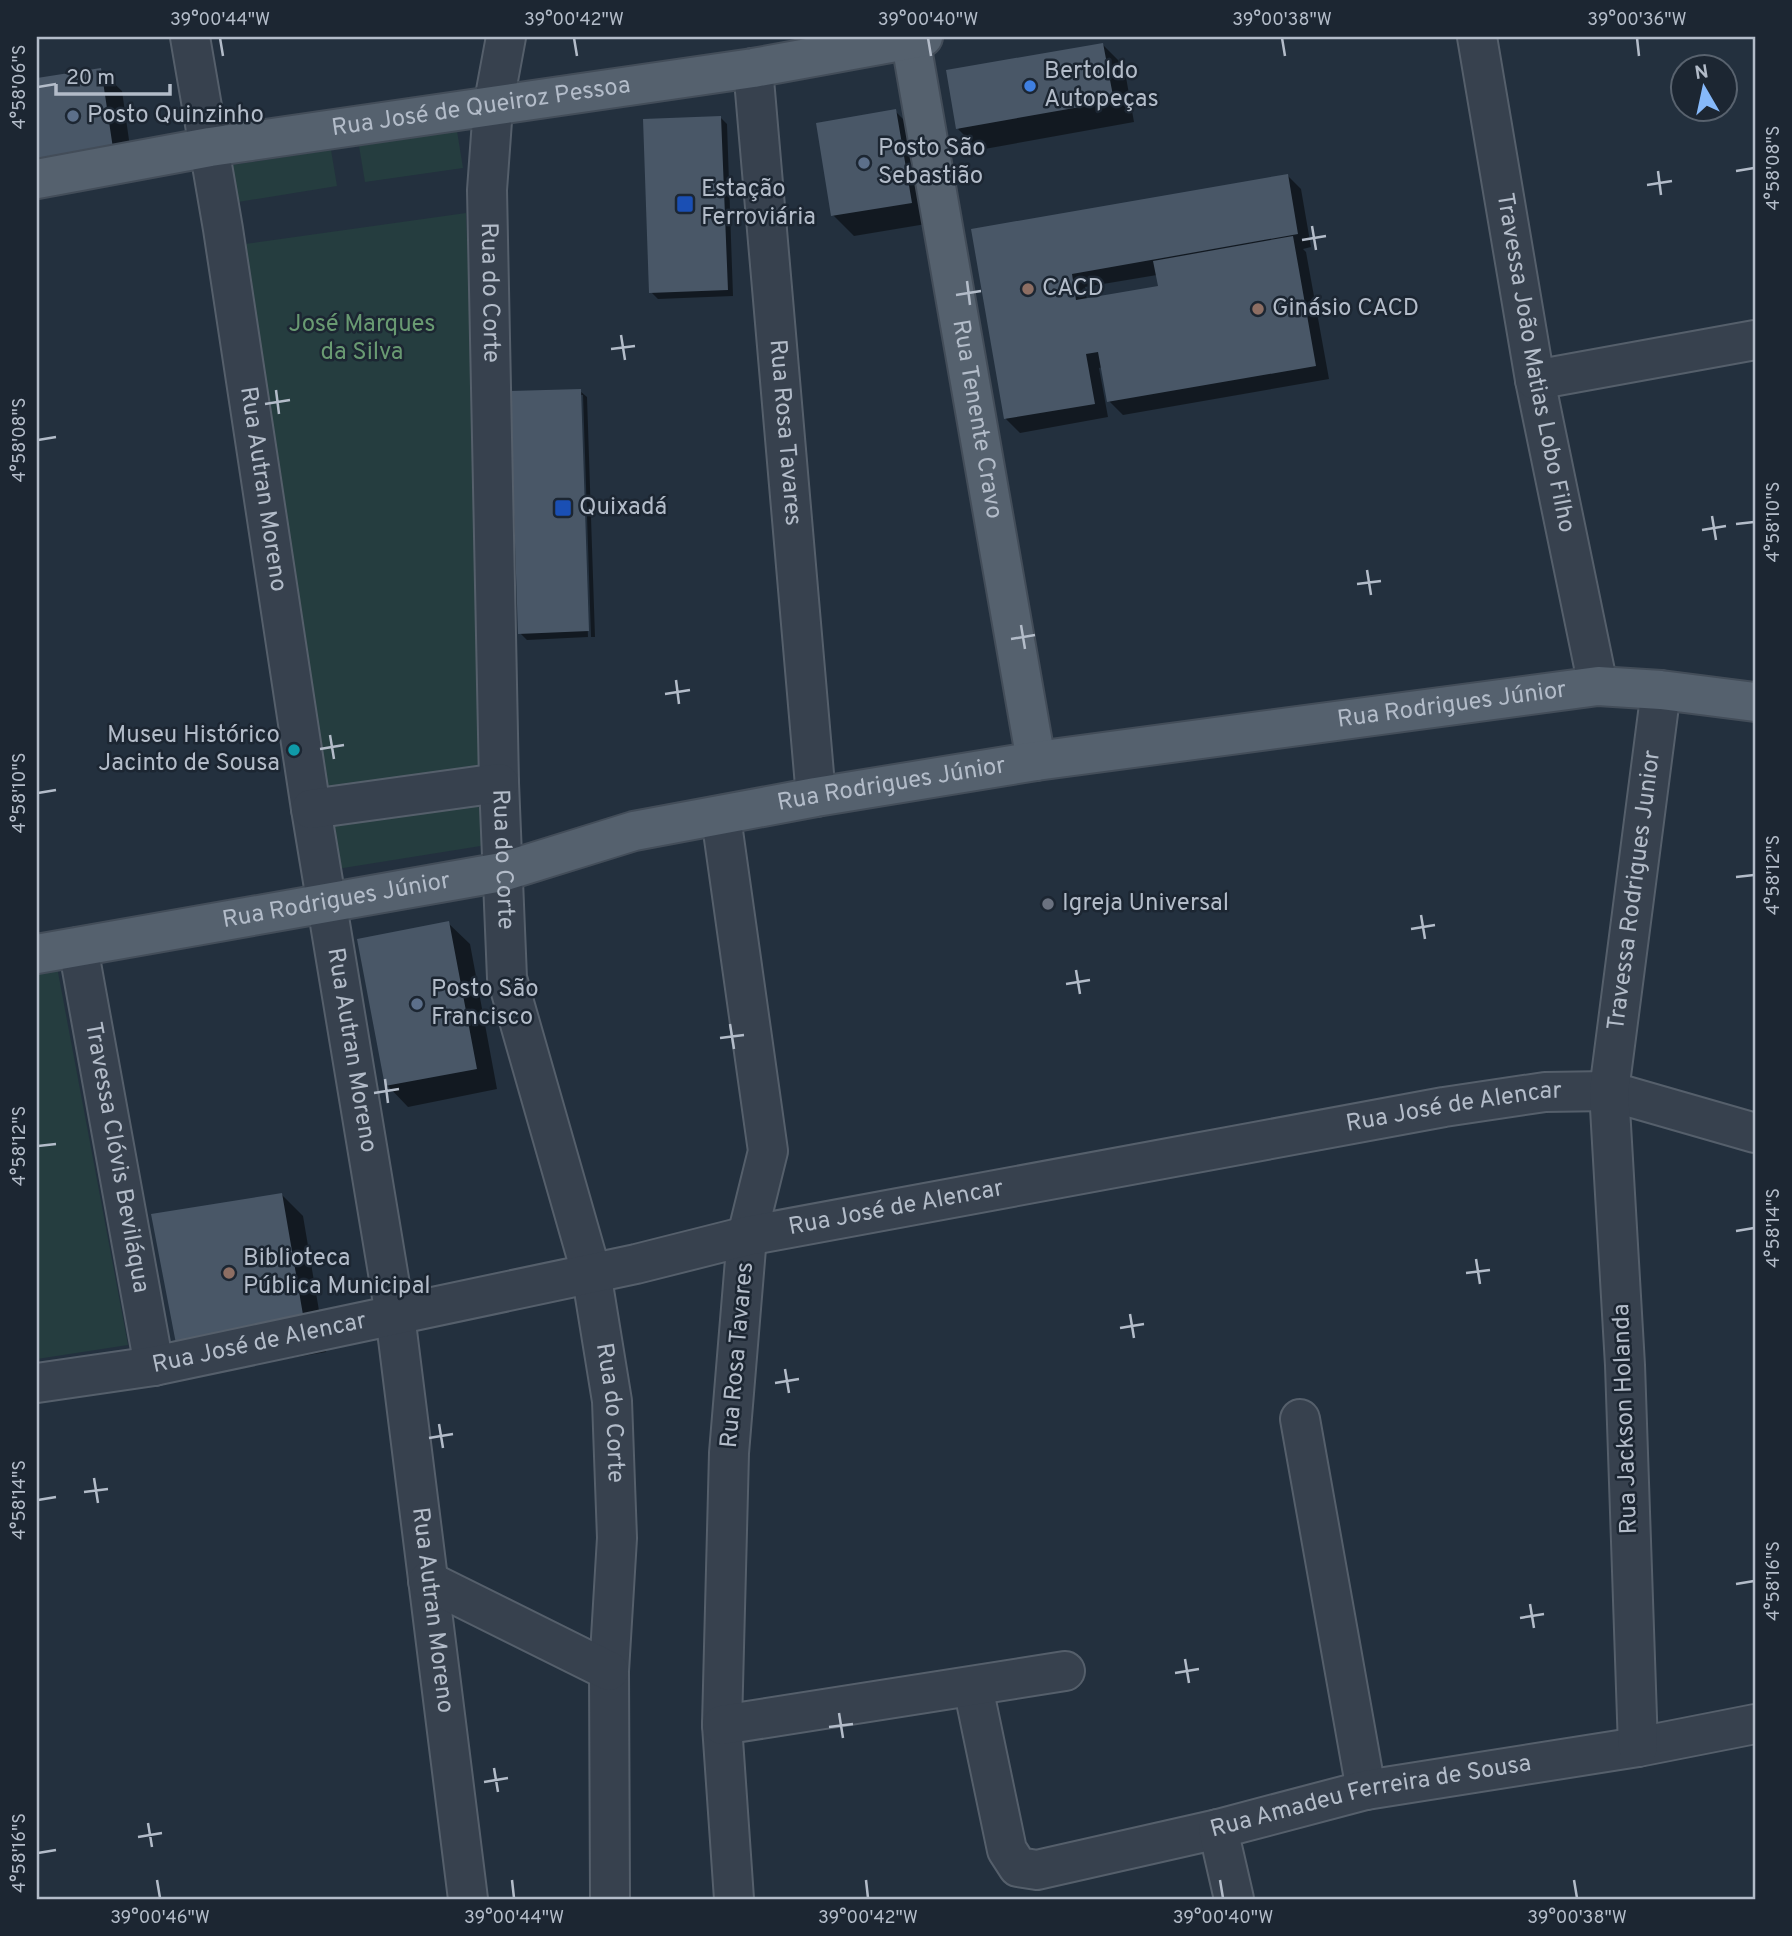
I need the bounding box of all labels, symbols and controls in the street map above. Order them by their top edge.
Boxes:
text: 39°00'44"W [170,9,270,32]
text: 39°00'42"W [524,9,624,32]
text: 39°00'40"W [878,9,978,32]
text: 39°00'38"W [1232,9,1332,32]
text: 39°00'36"W [1587,9,1687,32]
text: 4°58'06"S [9,45,32,129]
scale bar [56,52,170,96]
north arrow [1670,52,1740,122]
place label: Bertoldo Autopeças [1044,57,1159,115]
text: N [1693,60,1710,86]
text: 20 m [66,65,115,92]
street label: Rua José de Queiroz Pessoa [330,71,633,144]
marker: Bertoldo Autopeças [1022,78,1038,94]
place label: Posto Quinzinho [87,101,264,131]
marker: Posto Quinzinho [65,108,81,124]
text: 4°58'08"S [1763,125,1786,211]
place label: Posto São Sebastião [878,134,986,192]
marker: Posto São Sebastião [856,155,872,171]
place label: Estação Ferroviária [701,175,816,233]
street label: Travessa João Matias Lobo Filho [1489,191,1581,535]
marker: Estação Ferroviária [675,194,695,214]
street label: Rua do Corte [473,222,505,363]
place label: CACD [1042,274,1104,304]
marker: CACD [1020,281,1036,297]
place label: Ginásio CACD [1272,294,1419,324]
marker: Ginásio CACD [1250,301,1266,317]
park label: José Marques da Silva [289,310,435,368]
street label: Rua Tenente Cravo [944,317,1009,521]
street label: Rua Rosa Tavares [762,338,808,527]
street label: Rua Autran Moreno [232,385,293,594]
text: 4°58'08"S [9,397,32,483]
text: 4°58'10"S [1763,482,1786,562]
place label: Quixadá [579,493,667,523]
marker: Quixadá [553,498,573,518]
street label: Rua Rodrigues Júnior [1335,675,1568,736]
place label: Museu Histórico Jacinto de Sousa [98,721,280,779]
marker: Museu Histórico Jacinto de Sousa [286,742,302,758]
street label: Travessa Rodrigues Junior [1602,748,1668,1032]
street label: Rua Rodrigues Júnior [775,751,1008,819]
text: 4°58'10"S [9,753,32,833]
street label: Rua do Corte [484,789,520,930]
text: 4°58'12"S [1763,835,1786,915]
street label: Rua Rodrigues Júnior [220,866,453,936]
place label: Igreja Universal [1062,889,1229,919]
marker: Igreja Universal [1040,896,1056,912]
street label: Rua Autran Moreno [319,946,383,1155]
place label: Posto São Francisco [431,975,539,1033]
marker: Posto São Francisco [409,996,425,1012]
street label: Travessa Clóvis Beviláqua [77,1020,155,1295]
street label: Rua José de Alencar [1344,1077,1562,1140]
text: 4°58'12"S [9,1106,32,1186]
street label: Rua José de Alencar [786,1174,1006,1243]
text: 4°58'14"S [1763,1188,1786,1268]
place label: Biblioteca Pública Municipal [243,1244,431,1302]
street label: Rua Rosa Tavares [715,1261,761,1449]
marker: Biblioteca Pública Municipal [221,1265,237,1281]
street label: Rua Jackson Holanda [1607,1303,1645,1535]
street label: Rua José de Alencar [150,1306,369,1381]
street label: Rua do Corte [588,1341,630,1484]
text: 4°58'14"S [9,1460,32,1540]
street label: Rua Autran Moreno [404,1506,460,1715]
text: 4°58'16"S [1763,1541,1786,1621]
street label: Rua Amadeu Ferreira de Sousa [1207,1749,1533,1845]
text: 4°58'16"S [9,1813,32,1893]
text: 39°00'46"W [110,1907,210,1930]
text: 39°00'44"W [464,1907,564,1930]
text: 39°00'42"W [818,1907,918,1930]
text: 39°00'40"W [1173,1907,1273,1930]
text: 39°00'38"W [1527,1907,1627,1930]

